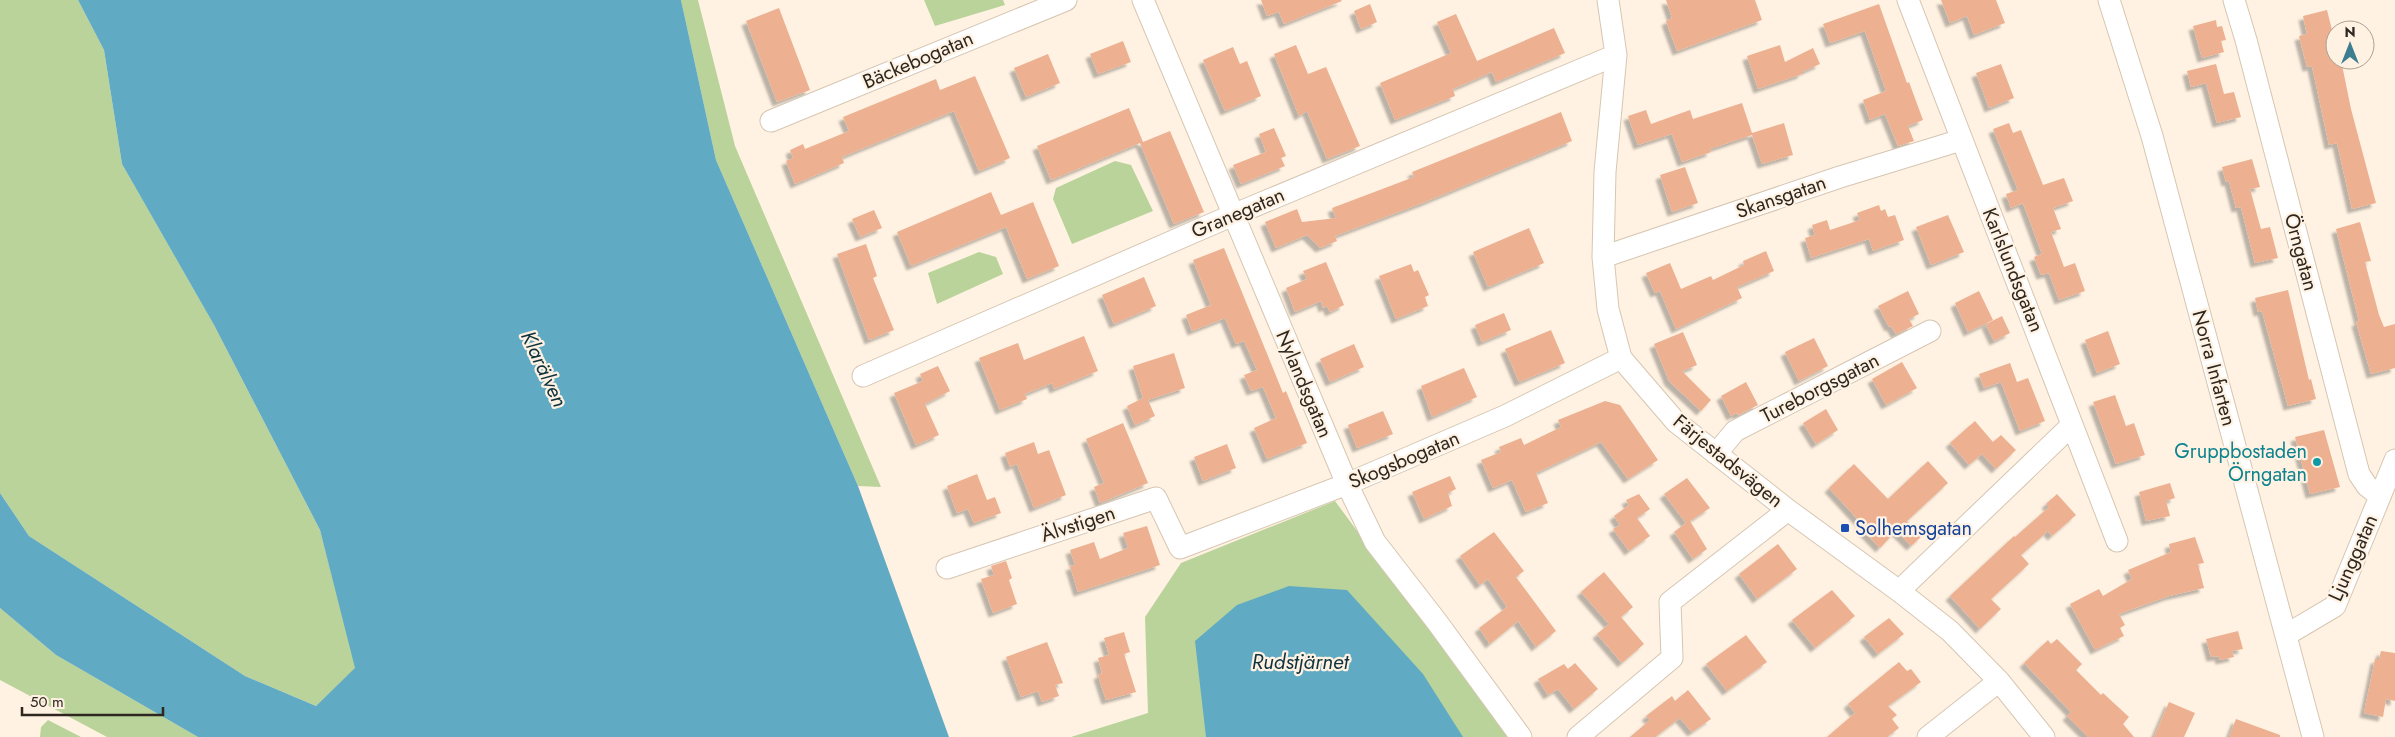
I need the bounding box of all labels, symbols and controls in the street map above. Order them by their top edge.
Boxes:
north arrow [2325,20,2375,70]
text: N [2344,22,2356,42]
street label: Bäckebogatan [858,24,978,96]
street label: Skansgatan [1732,168,1830,226]
street label: Granegatan [1187,180,1289,246]
street label: Karlslundsgatan [1975,204,2051,336]
street label: Örngatan [2277,210,2325,294]
street label: Norra Infarten [2185,307,2243,429]
water label: Klarälven [513,326,575,412]
street label: Nylandsgatan [1268,326,1340,442]
street label: Tureborgsgatan [1756,346,1884,430]
street label: Färjestadsvägen [1667,407,1789,515]
street label: Skogsbogatan [1344,424,1464,496]
place label: Gruppbostaden Örngatan [2174,437,2307,489]
marker: Gruppbostaden Örngatan [2311,456,2323,468]
street label: Älvstigen [1037,498,1119,550]
street label: Ljunggatan [2321,510,2385,606]
place label: Solhemsgatan [1855,514,1972,543]
marker: Solhemsgatan [1839,522,1851,534]
water label: Rudstjärnet [1252,647,1349,677]
scale bar [22,684,164,716]
text: 50 m [30,691,64,713]

